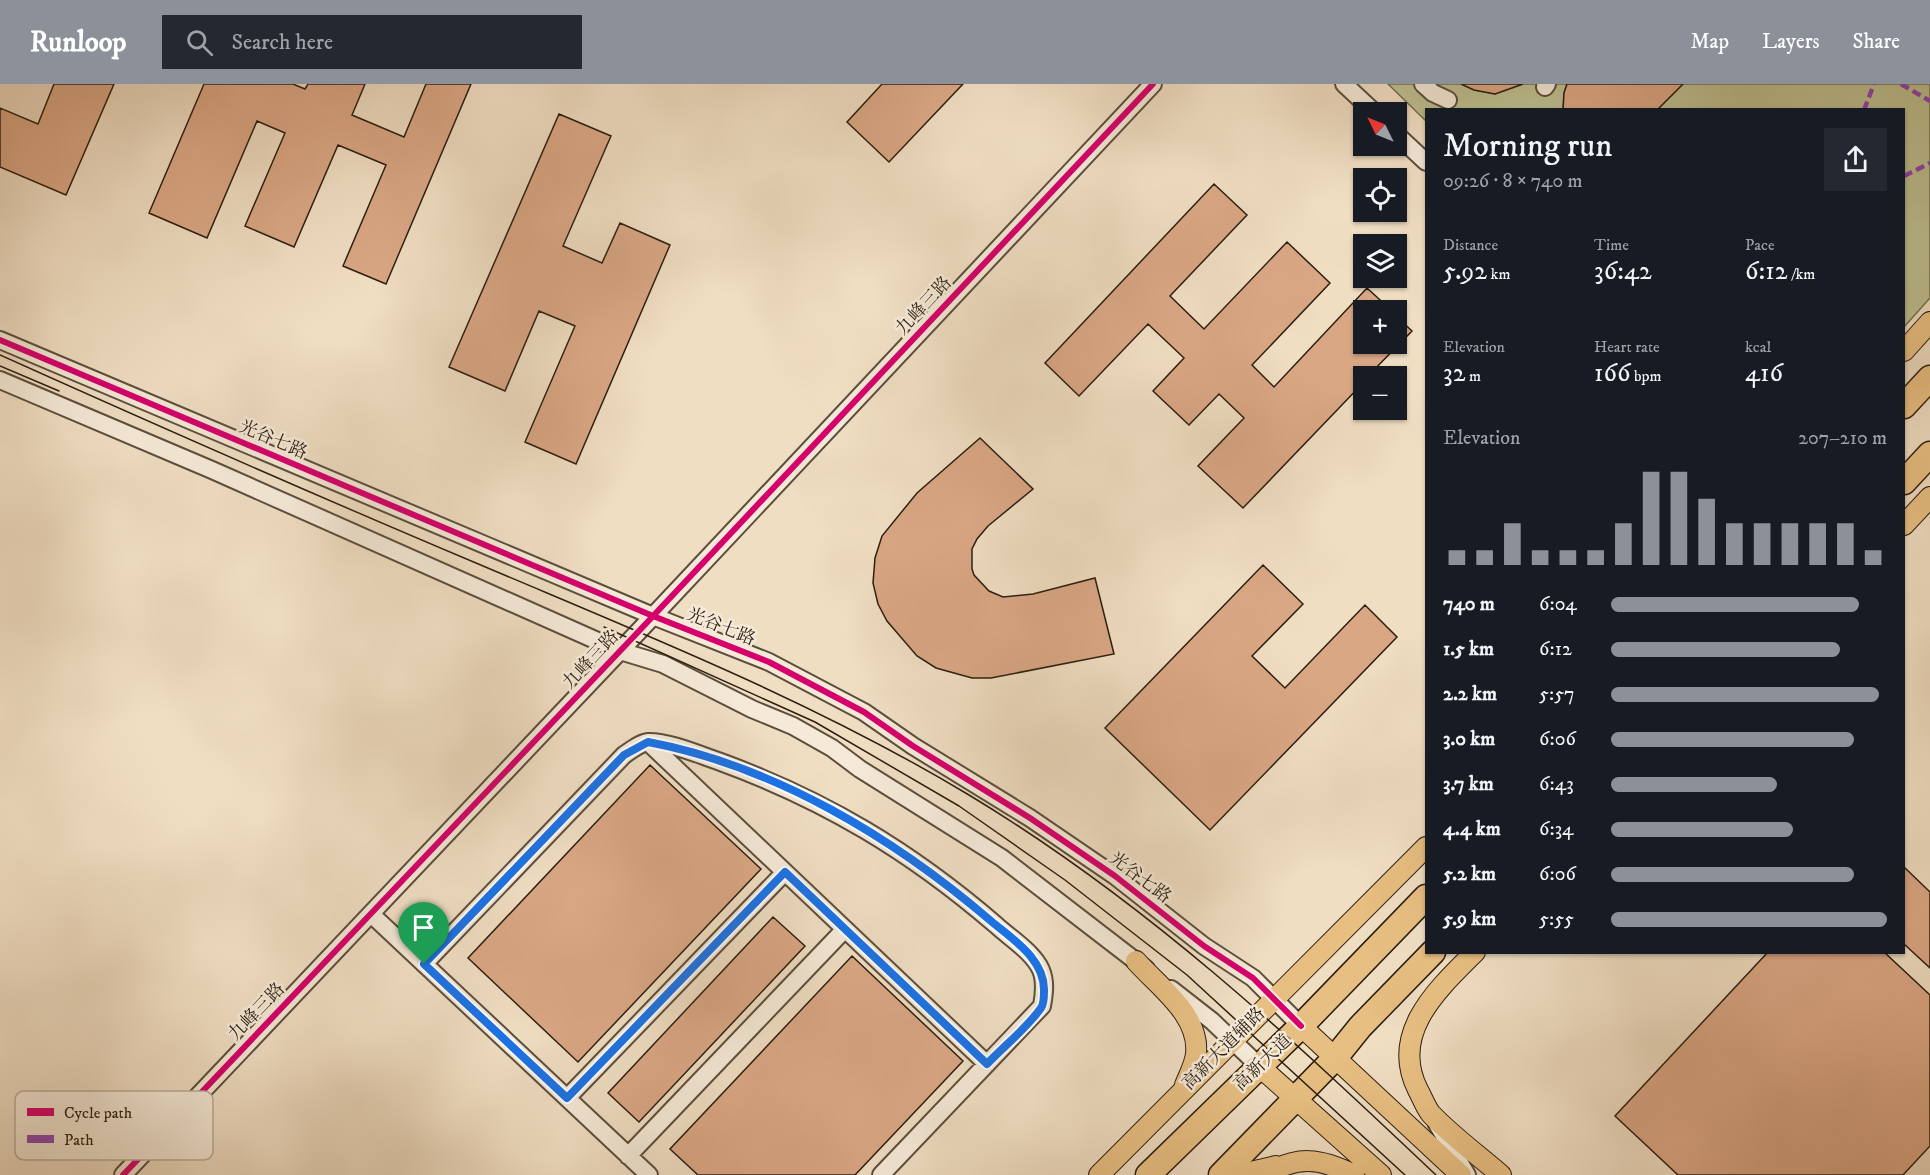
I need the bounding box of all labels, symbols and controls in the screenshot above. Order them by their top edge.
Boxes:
search box [162,15,582,69]
text: Runloop [30,25,126,60]
icon: search [183,26,216,59]
text: Search here [231,29,333,56]
text: Map [1690,29,1729,55]
text: Layers [1762,29,1820,55]
text: Share [1853,29,1900,55]
north arrow [1353,102,1407,156]
map controls [1353,102,1407,420]
text: Morning run [1443,126,1612,167]
button: share [1824,128,1887,191]
button: locate [1353,168,1407,222]
text: 09:26 · 8 × 740 m [1443,169,1582,194]
button: layers [1353,234,1407,288]
text: Distance [1443,235,1498,255]
text: Time [1594,235,1629,255]
text: Pace [1745,235,1775,255]
text: 5.92 [1443,255,1487,288]
text: 36:42 [1594,255,1652,288]
text: 6:12 [1745,255,1788,288]
text: km [1487,264,1510,284]
text: /km [1788,264,1815,284]
street label: 九峰三路 [891,272,957,340]
button: + [1353,300,1407,354]
text: Elevation [1443,337,1505,357]
text: Heart rate [1594,337,1660,357]
text: kcal [1745,337,1771,357]
text: 32 [1443,357,1465,390]
text: 166 [1594,357,1631,390]
text: 416 [1745,357,1783,390]
button: − [1353,366,1407,420]
text: m [1465,366,1481,386]
text: bpm [1631,366,1662,386]
street label: 光谷七路 [236,416,310,464]
text: Elevation [1443,426,1520,451]
text: 207–210 m [1798,426,1887,451]
text: 740 m [1443,592,1495,617]
text: 6:04 [1539,592,1577,617]
street label: 光谷七路 [684,603,758,651]
street label: 九峰三路 [558,626,624,694]
text: 1.5 km [1443,637,1494,662]
text: 6:12 [1539,637,1572,662]
text: 2.2 km [1443,682,1497,707]
text: 5:57 [1539,682,1575,707]
text: 3.0 km [1443,727,1495,752]
text: 6:06 [1539,727,1576,752]
text: 3.7 km [1443,772,1494,797]
text: 6:43 [1539,772,1574,797]
text: 4.4 km [1443,817,1501,842]
text: 6:34 [1539,817,1574,842]
street label: 光谷七路 [1105,848,1175,908]
text: 5.2 km [1443,862,1496,887]
text: 6:06 [1539,862,1576,887]
pin [398,902,449,964]
text: 5.9 km [1443,907,1496,932]
text: 5:55 [1539,907,1574,932]
icon: arrive [407,911,440,944]
street label: 九峰三路 [224,978,290,1046]
street label: 高新大道辅路 [1178,1003,1270,1095]
street label: 高新大道 [1230,1030,1296,1096]
legend [15,1091,213,1160]
text: Cycle path [64,1103,133,1123]
text: Path [64,1130,94,1150]

